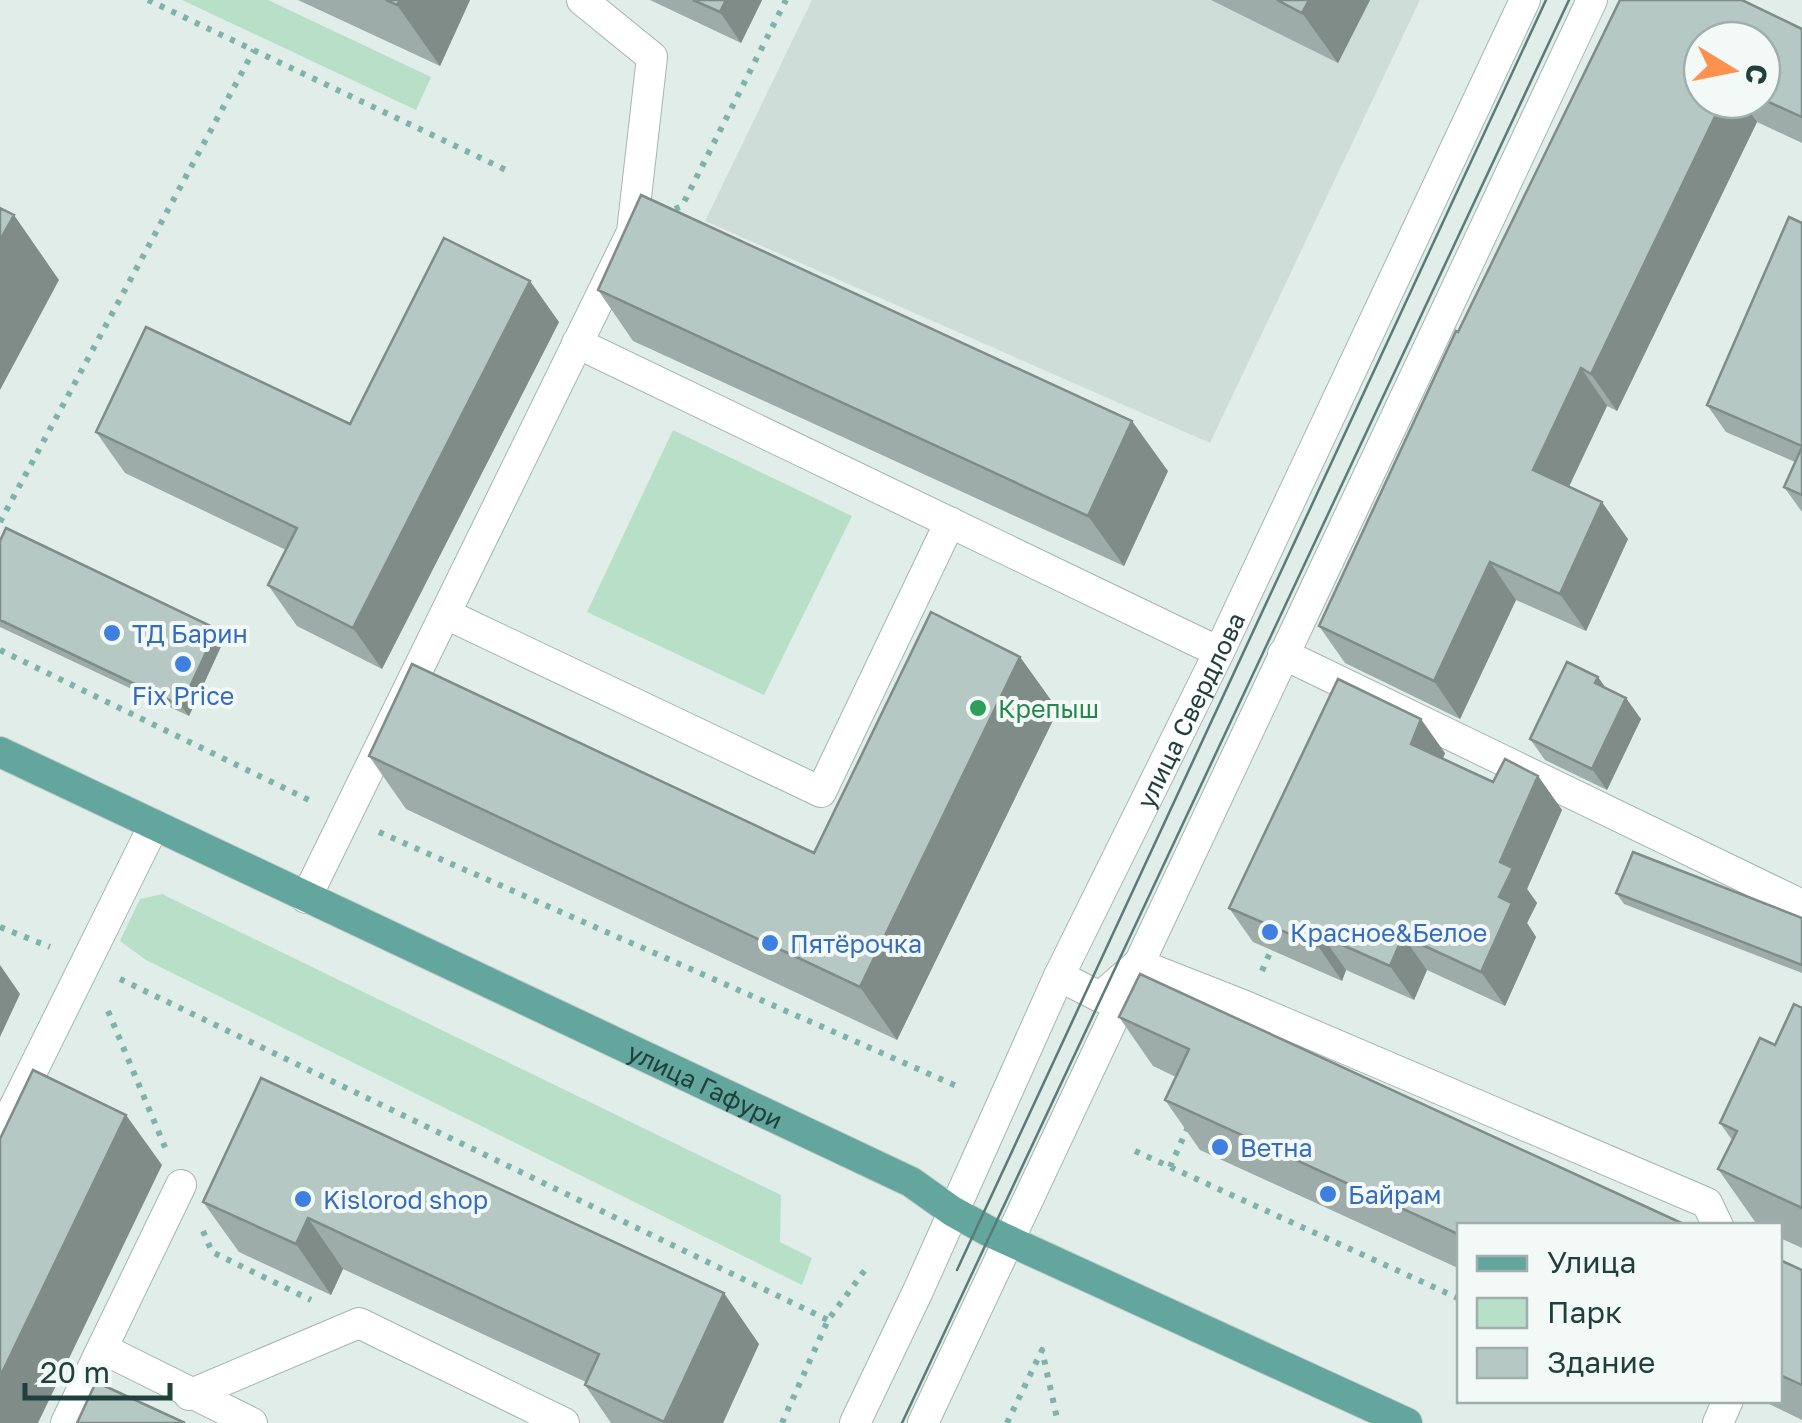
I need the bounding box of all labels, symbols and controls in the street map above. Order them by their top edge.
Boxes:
north arrow [1682,20,1782,120]
text: С [1739,62,1775,87]
street label: улица Свердлова [1129,607,1251,813]
place label: ТД Барин [132,618,248,649]
marker: ТД Барин [101,622,123,644]
marker: Fix Price [172,653,194,675]
place label: Fix Price [132,680,234,711]
place label: Крепыш [998,693,1099,724]
marker: Крепыш [967,697,989,719]
place label: Красное&Белое [1290,917,1487,948]
marker: Красное&Белое [1259,921,1281,943]
place label: Пятёрочка [790,928,922,959]
marker: Пятёрочка [759,932,781,954]
street label: улица Гафури [623,1035,788,1135]
place label: Ветна [1240,1132,1313,1163]
marker: Ветна [1209,1136,1231,1158]
place label: Байрам [1348,1179,1442,1210]
marker: Байрам [1317,1183,1339,1205]
place label: Kislorod shop [323,1184,488,1215]
marker: Kislorod shop [292,1188,314,1210]
legend [1457,1223,1782,1403]
text: Улица [1547,1244,1636,1280]
text: Парк [1547,1294,1622,1330]
scale bar [25,1338,170,1400]
text: Здание [1547,1344,1655,1380]
text: 20 m [40,1354,110,1390]

